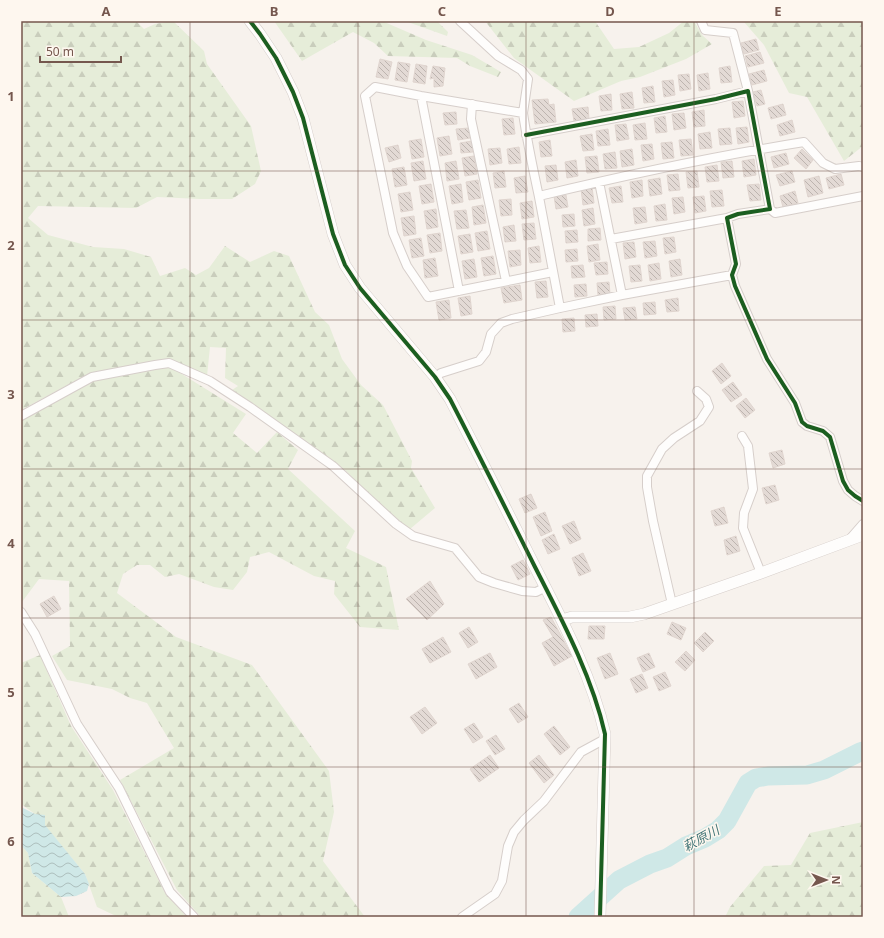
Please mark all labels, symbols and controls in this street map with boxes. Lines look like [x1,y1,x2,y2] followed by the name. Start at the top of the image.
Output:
[102,2,111,20] text: A
[270,2,278,20] text: B
[438,2,446,20] text: C
[605,2,615,20] text: D
[774,2,782,20] text: E
[40,38,121,64] scale bar
[46,43,74,60] text: 50 m
[7,87,15,105] text: 1
[7,236,15,254] text: 2
[7,385,15,403] text: 3
[7,534,15,552] text: 4
[7,683,15,701] text: 5
[680,820,724,855] water label: 萩原川
[7,832,15,850] text: 6
[806,860,846,900] north arrow
[829,876,844,884] text: N

